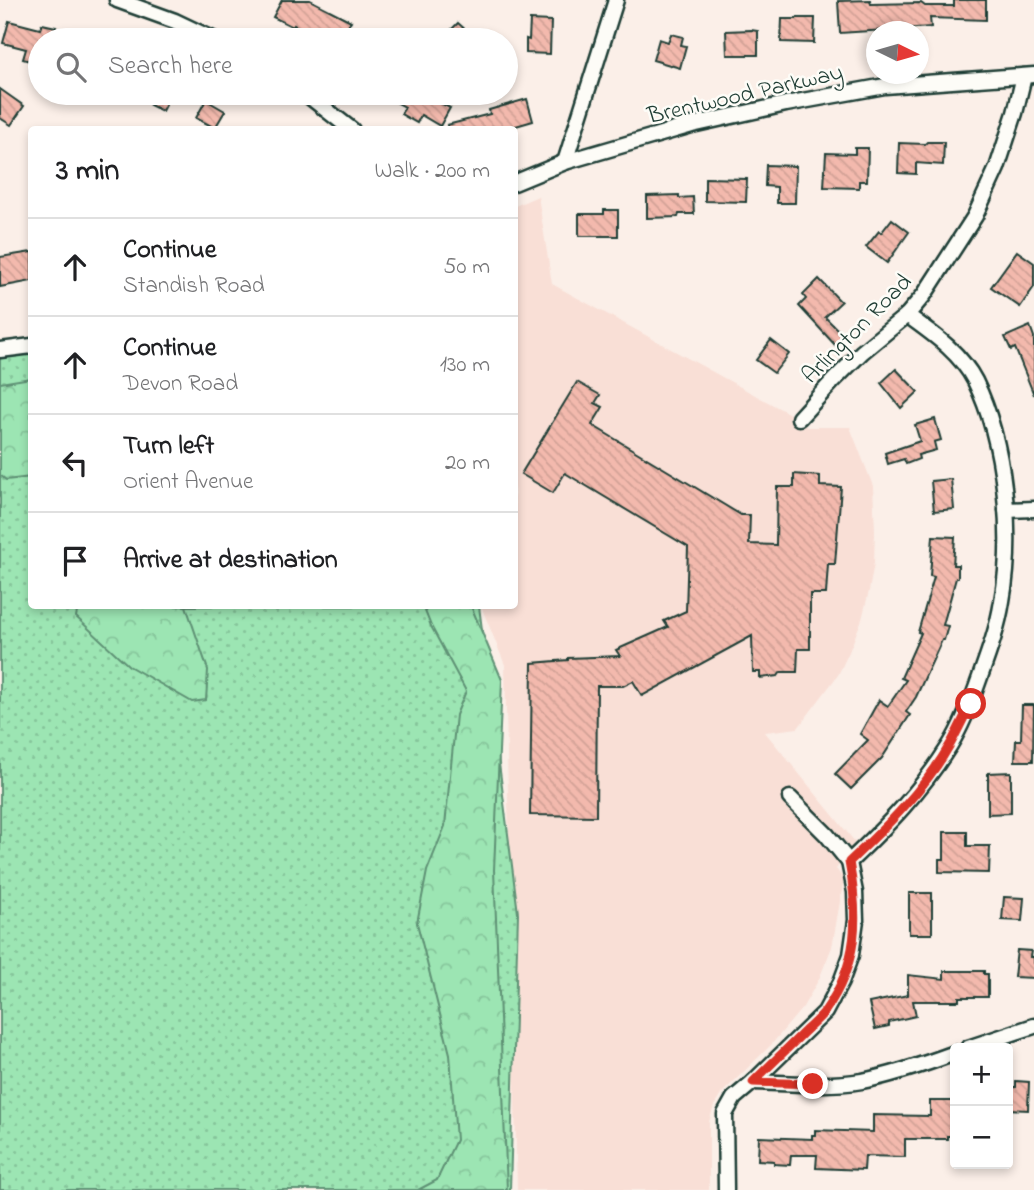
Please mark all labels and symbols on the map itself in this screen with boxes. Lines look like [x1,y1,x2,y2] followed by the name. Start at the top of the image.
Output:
[866,21,929,84] north arrow
[643,56,847,136] street label: Brentwood Parkway
[795,266,921,393] street label: Arlington Road
[955,688,986,719] route start
[797,1068,828,1099] route end

